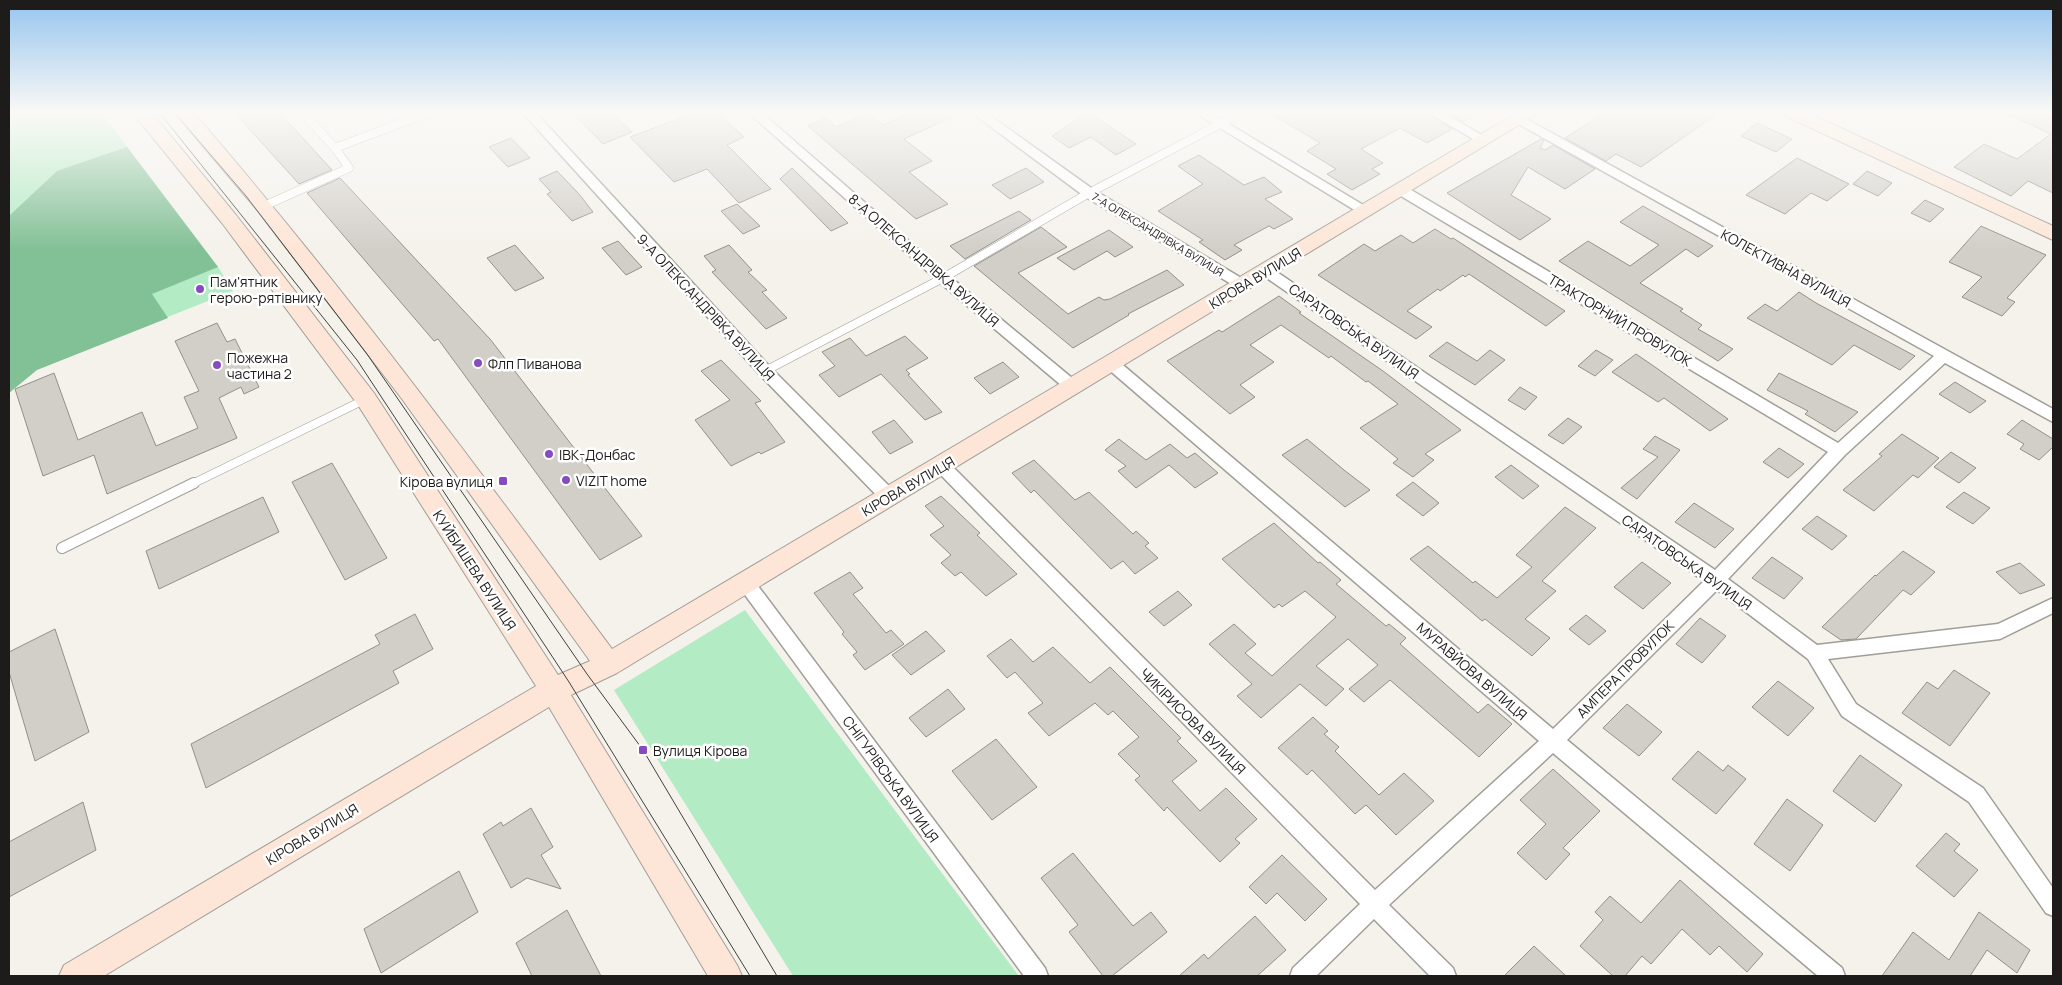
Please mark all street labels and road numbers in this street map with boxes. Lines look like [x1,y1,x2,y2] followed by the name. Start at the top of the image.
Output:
[845,189,1003,331] street label: 8-А ОЛЕКСАНДРІВКА ВУЛИЦЯ
[1089,189,1227,279] street label: 7-А ОЛЕКСАНДРІВКА ВУЛИЦЯ
[1718,224,1854,312] street label: КОЛЕКТИВНА ВУЛИЦЯ
[633,229,779,385] street label: 9-А ОЛЕКСАНДРІВКА ВУЛИЦЯ
[1205,243,1305,313] street label: КІРОВА ВУЛИЦЯ
[1545,269,1696,371] street label: ТРАКТОРНИЙ ПРОВУЛОК
[1285,279,1423,383] street label: САРАТОВСЬКА ВУЛИЦЯ
[858,452,958,520] street label: КІРОВА ВУЛИЦЯ
[429,506,521,634] street label: КУЙБИШЕВА ВУЛИЦЯ
[1618,510,1756,614] street label: САРАТОВСЬКА ВУЛИЦЯ
[1572,616,1678,722] street label: АМПЕРА ПРОВУЛОК
[1413,618,1531,724] street label: МУРАВЙОВА ВУЛИЦЯ
[1136,664,1250,778] street label: ЧИКІРИСОВА ВУЛИЦЯ
[839,712,943,846] street label: СНІГУРІВСЬКА ВУЛИЦЯ
[262,799,362,869] street label: КІРОВА ВУЛИЦЯ

